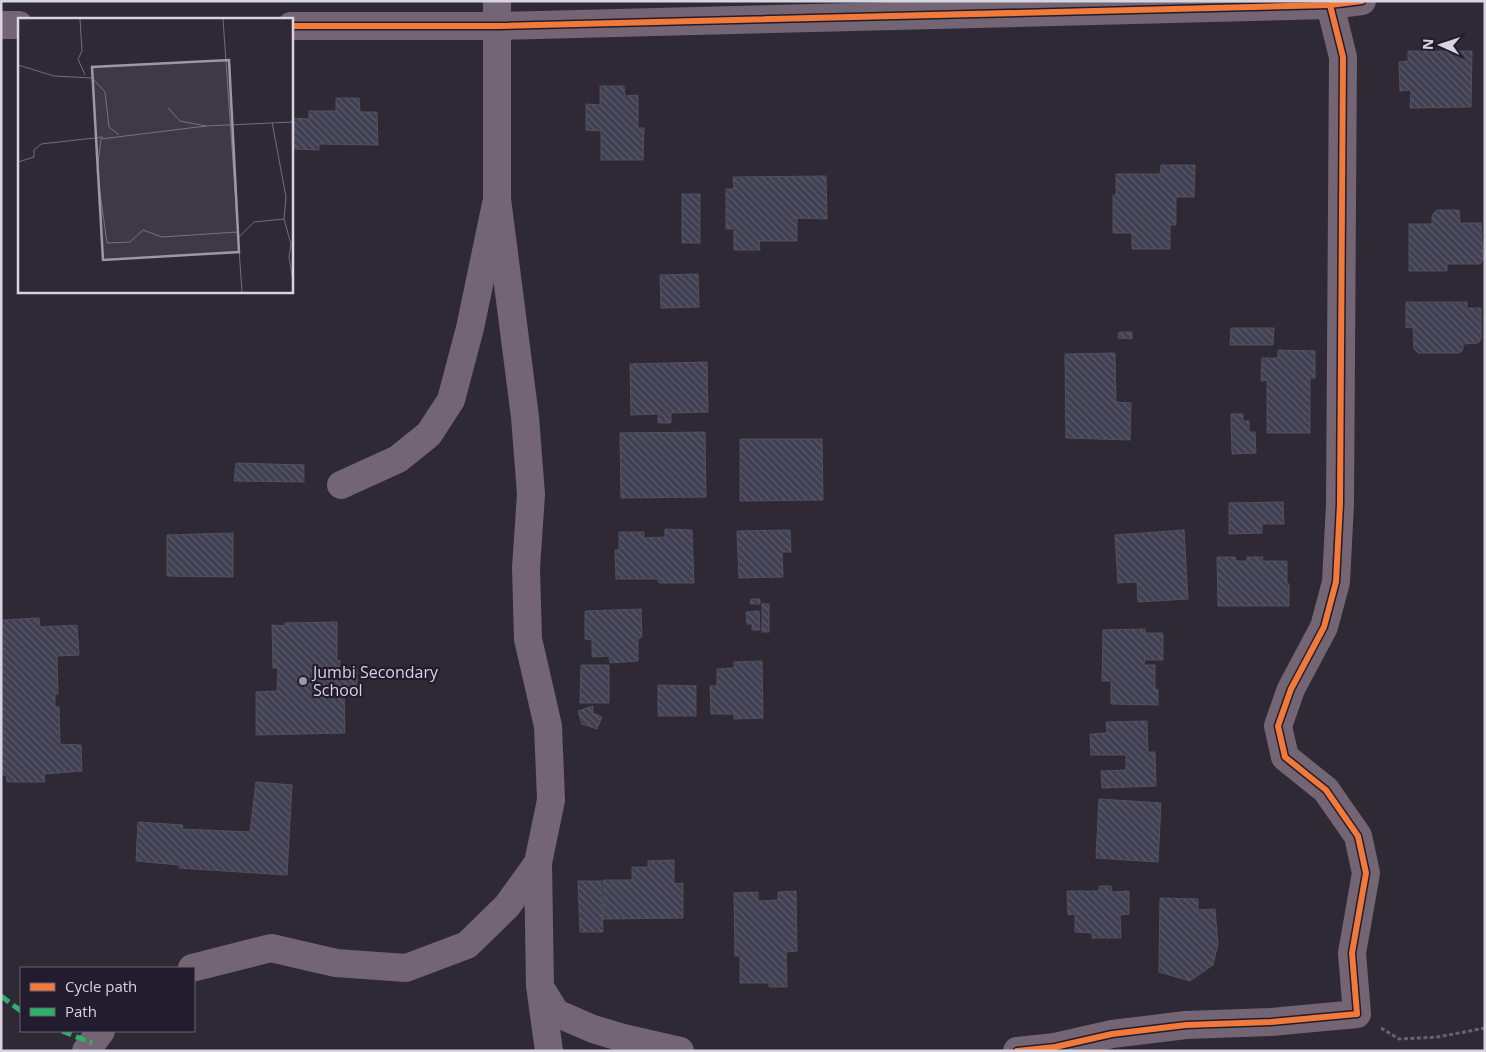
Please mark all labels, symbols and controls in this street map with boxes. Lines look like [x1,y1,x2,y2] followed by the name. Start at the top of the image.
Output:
[18,18,292,292] inset map
[1416,20,1466,70] north arrow
[1418,38,1437,50] text: N
[311,661,439,701] place label: Jumbi Secondary School
[297,675,309,687] marker: Jumbi Secondary School
[20,967,195,1032] legend
[65,976,137,996] text: Cycle path
[65,1001,97,1021] text: Path

